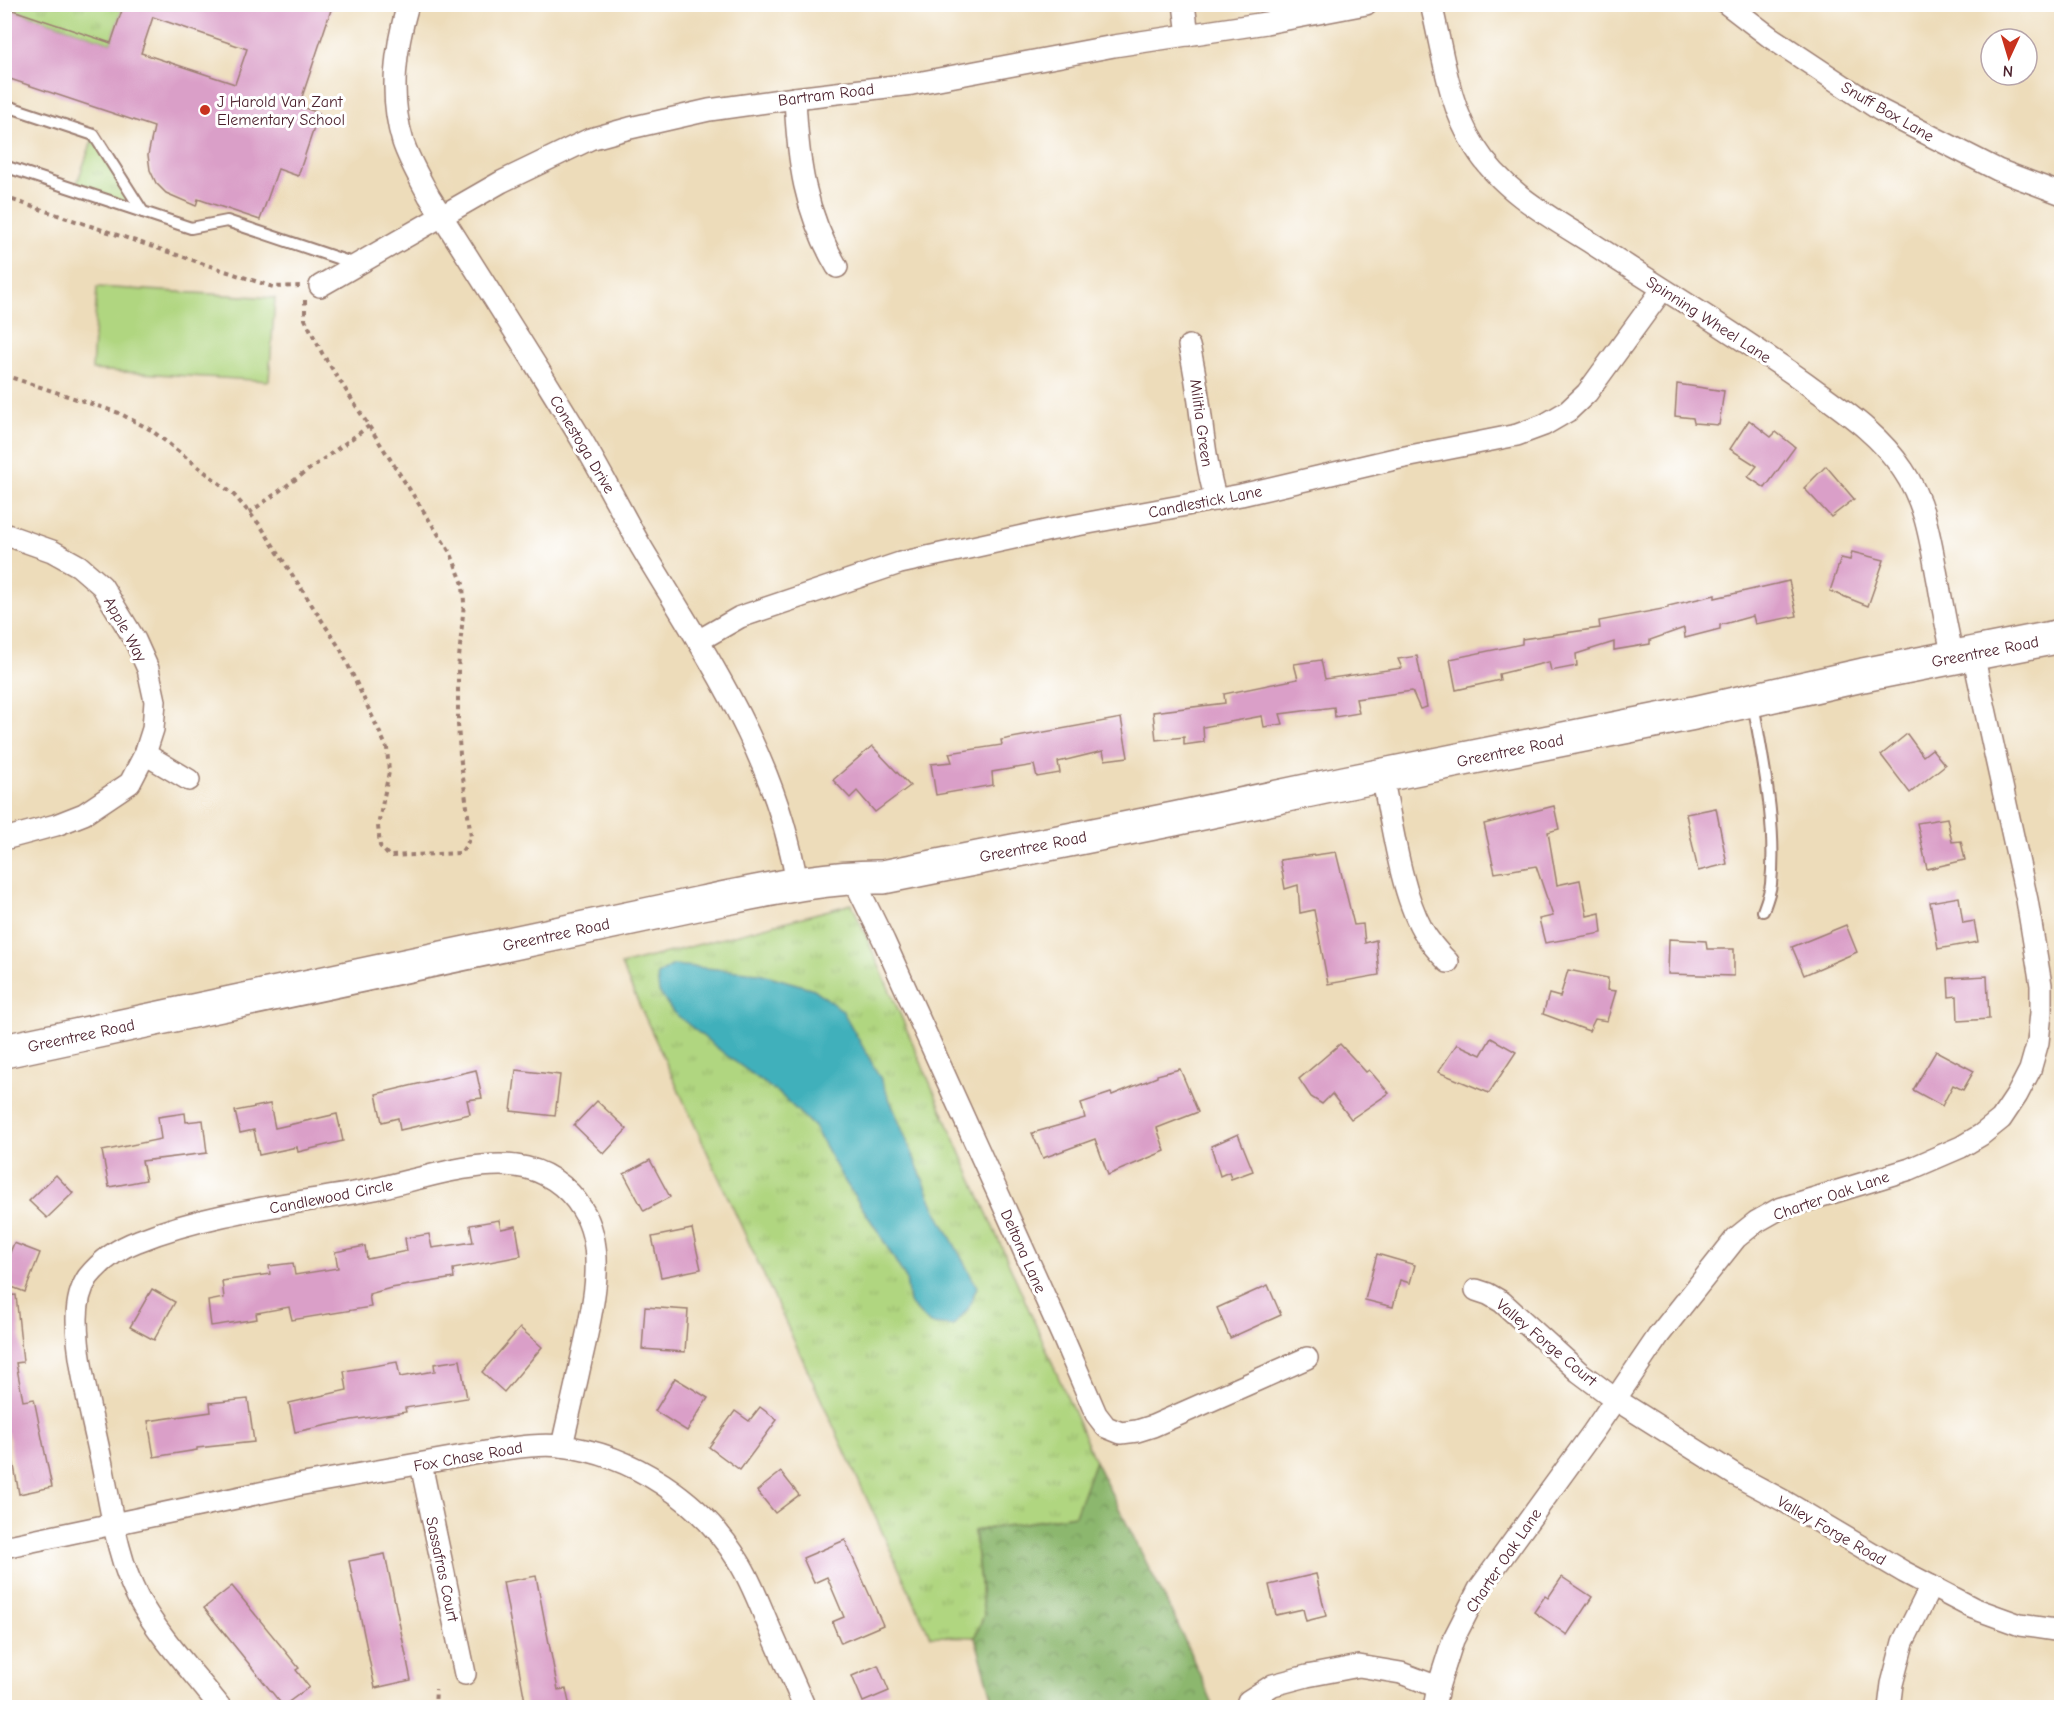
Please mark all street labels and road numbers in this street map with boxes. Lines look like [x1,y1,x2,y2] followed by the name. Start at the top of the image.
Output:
[1838,78,1937,146] street label: Snuff Box Lane
[777,80,875,110] street label: Bartram Road
[1643,273,1774,367] street label: Spinning Wheel Lane
[1186,378,1216,468] street label: Militia Green
[546,392,618,497] street label: Conestoga Drive
[1147,482,1264,522] street label: Candlestick Lane
[100,594,151,666] street label: Apple Way
[1930,633,2040,671] street label: Greentree Road
[1455,731,1565,771] street label: Greentree Road
[978,828,1088,866] street label: Greentree Road
[501,915,611,955] street label: Greentree Road
[26,1016,136,1056] street label: Greentree Road
[1771,1168,1892,1224] street label: Charter Oak Lane
[268,1176,395,1218] street label: Candlewood Circle
[997,1207,1050,1296] street label: Deltona Lane
[1493,1296,1600,1390] street label: Valley Forge Court
[412,1439,524,1475] street label: Fox Chase Road
[1774,1492,1889,1569] street label: Valley Forge Road
[1462,1505,1545,1616] street label: Charter Oak Lane
[422,1515,462,1624] street label: Sassafras Court

